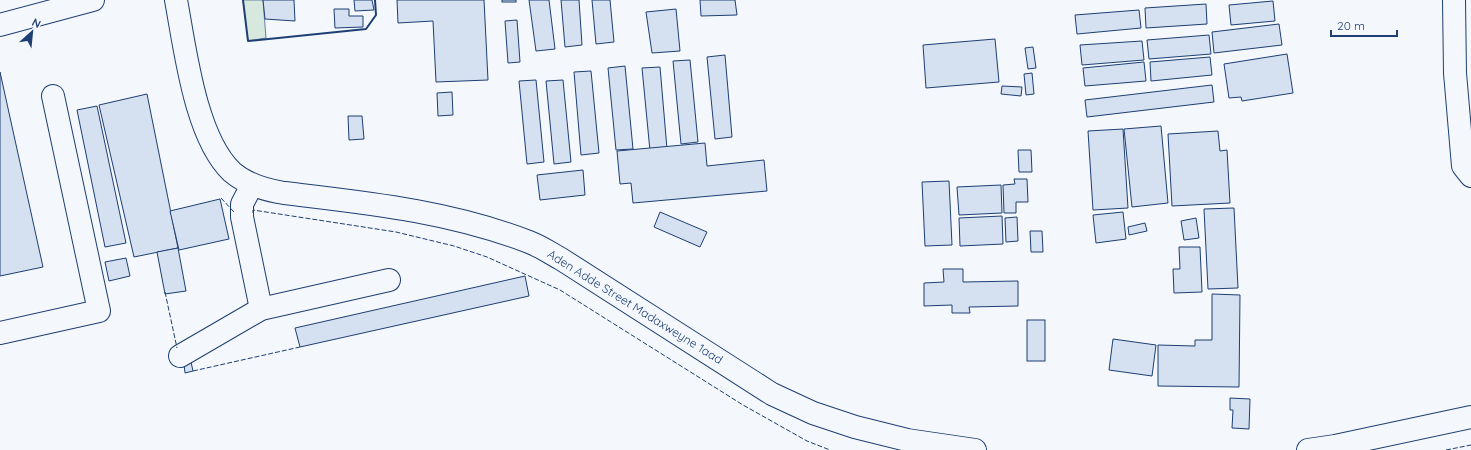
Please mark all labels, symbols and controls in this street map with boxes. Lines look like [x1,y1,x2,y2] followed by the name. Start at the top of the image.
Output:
[12,12,52,52] north arrow
[1331,12,1397,38] scale bar
[30,15,43,31] text: N
[1337,18,1365,33] text: 20 m
[545,246,726,367] street label: Aden Adde Street Madaxweyne 1aad

